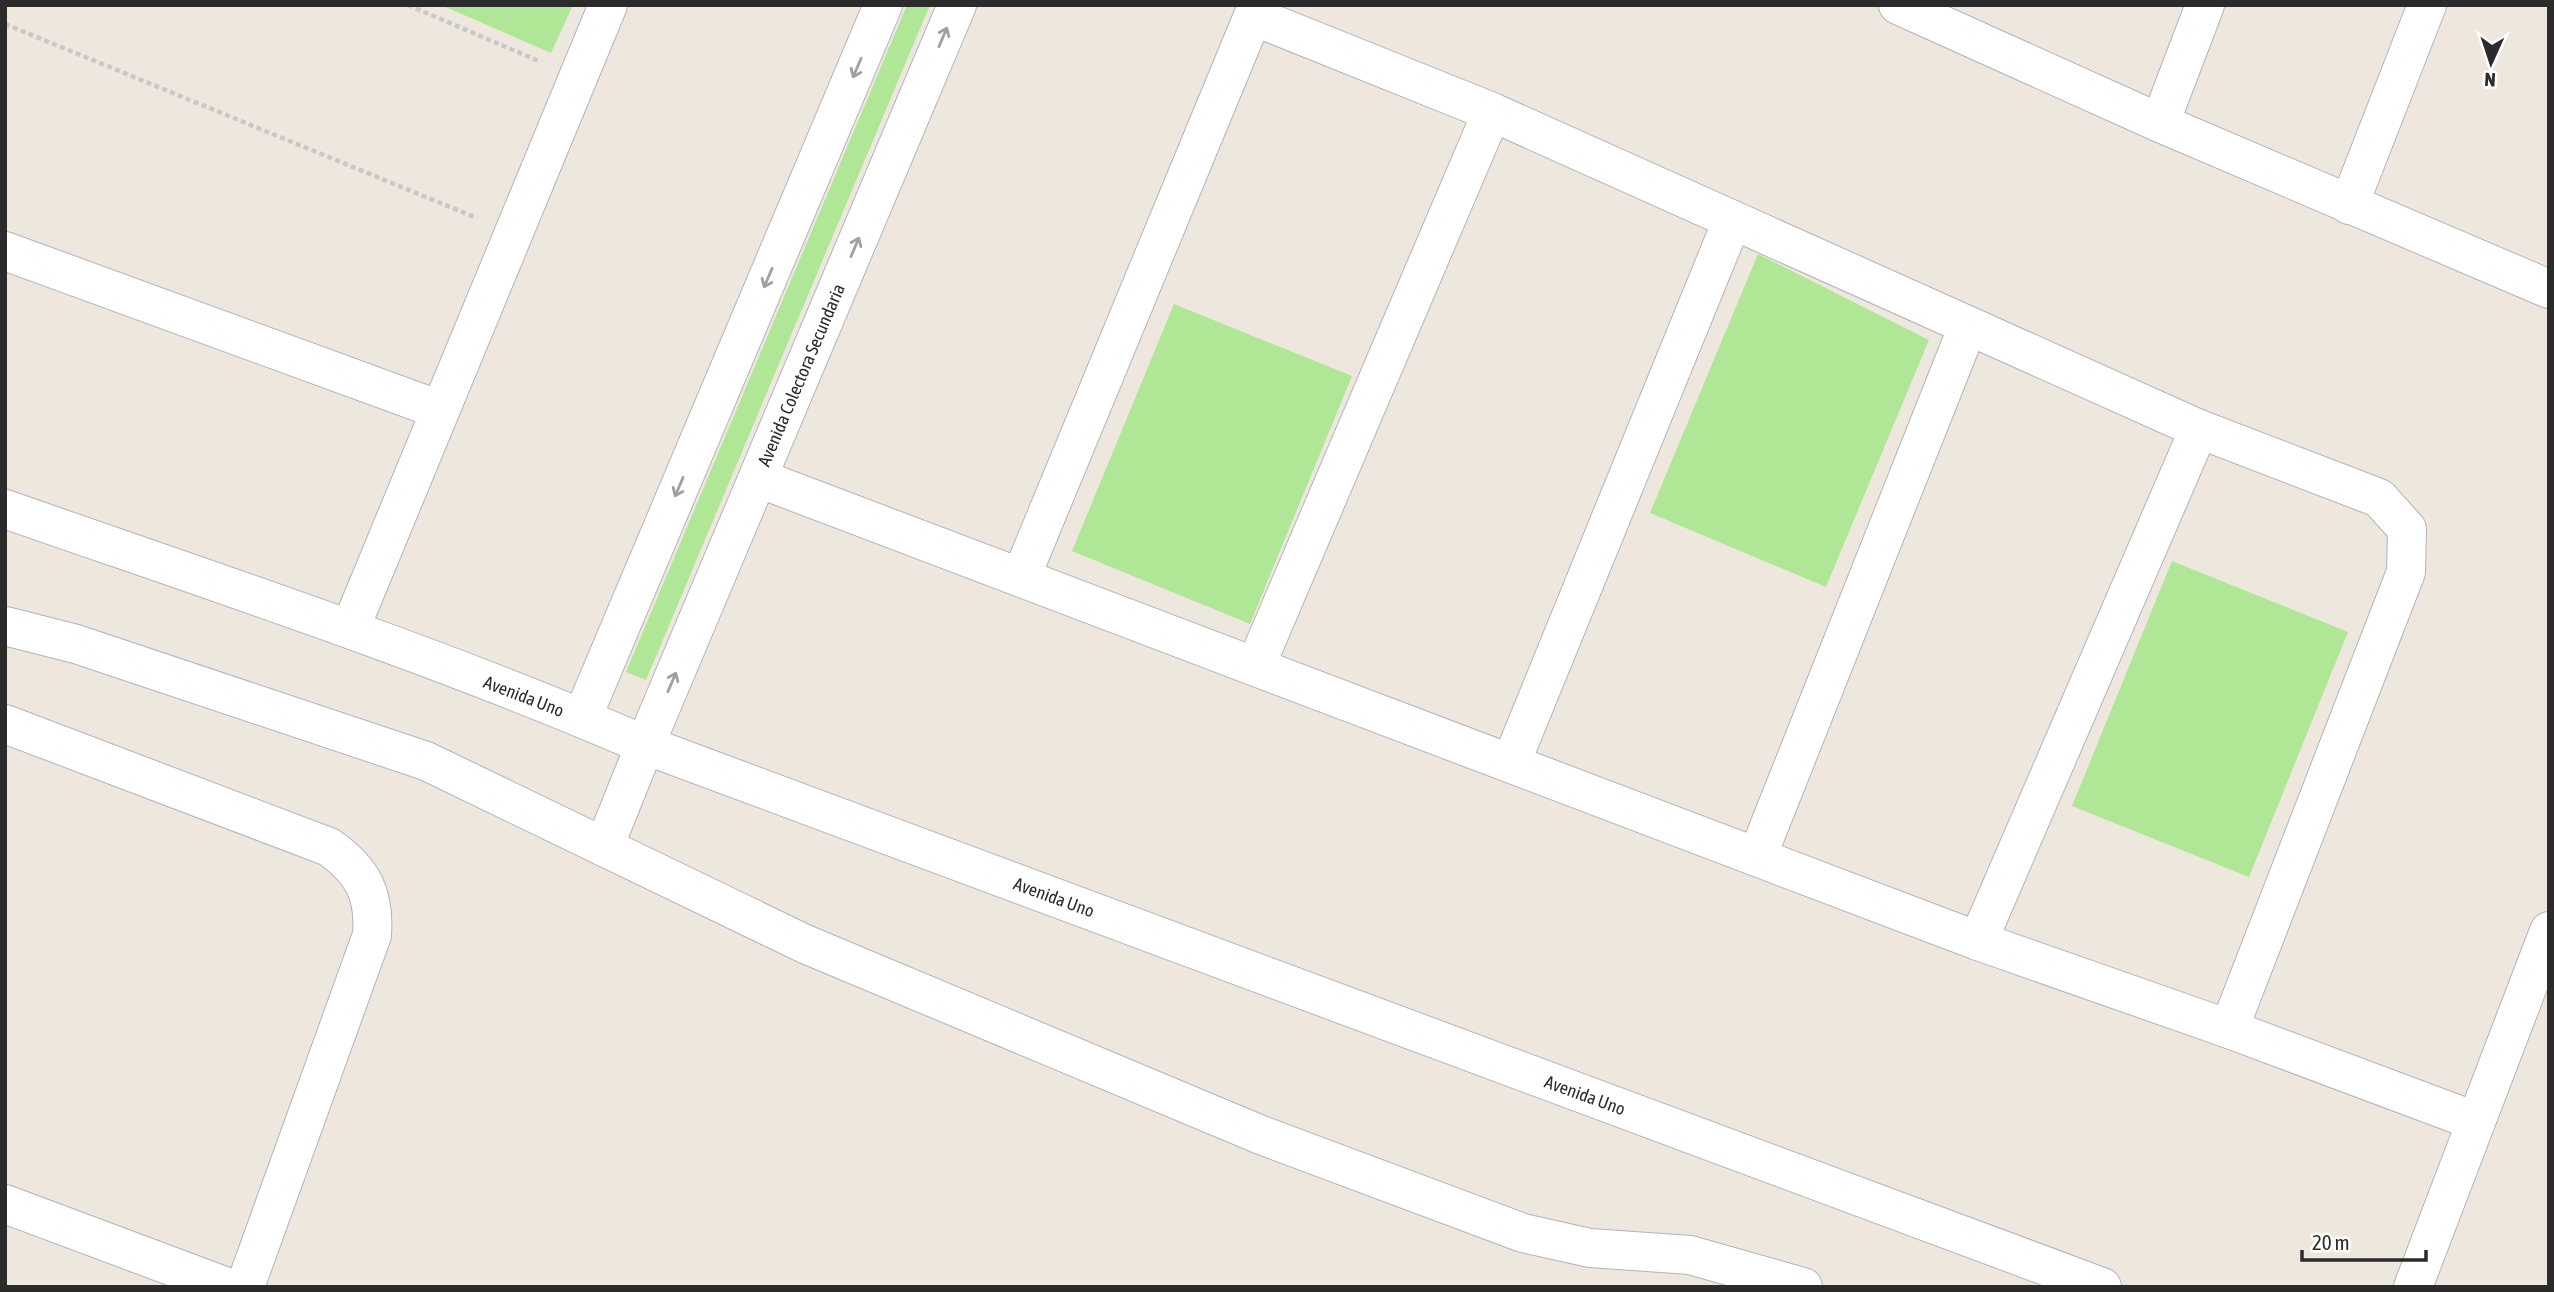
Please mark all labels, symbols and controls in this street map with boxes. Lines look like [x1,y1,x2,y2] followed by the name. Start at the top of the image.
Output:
[938,27,951,48] one-way arrow
[2456,28,2526,98] north arrow
[849,57,862,78] one-way arrow
[2484,69,2496,91] text: N
[850,236,863,258] one-way arrow
[761,266,774,288] one-way arrow
[753,281,849,469] street label: Avenida Colectora Secundaria
[672,476,685,497] one-way arrow
[481,671,567,721] street label: Avenida Uno
[666,672,679,693] one-way arrow
[1011,873,1097,921] street label: Avenida Uno
[1542,1071,1628,1119] street label: Avenida Uno
[2302,1218,2426,1262] scale bar
[2312,1230,2350,1254] text: 20 m

